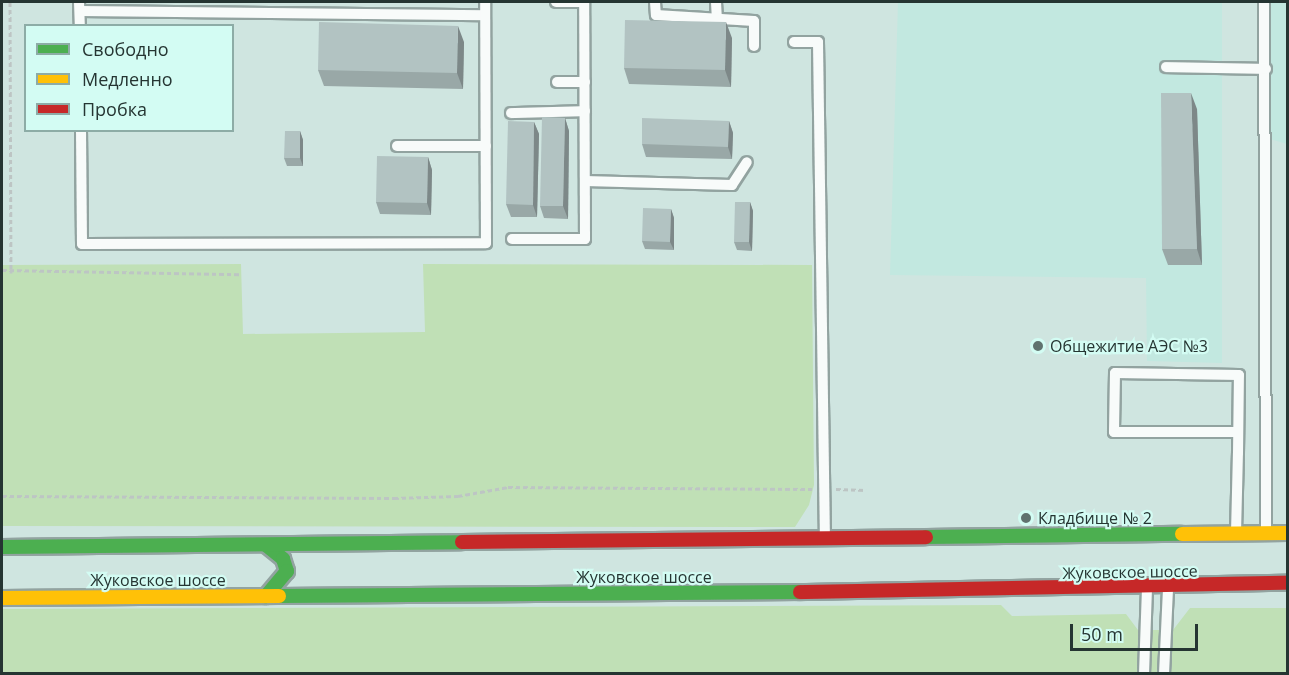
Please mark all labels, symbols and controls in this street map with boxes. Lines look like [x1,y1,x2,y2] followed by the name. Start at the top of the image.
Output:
[24,24,234,132] legend
[82,37,169,61] text: Свободно
[82,67,173,91] text: Медленно
[82,97,147,121] text: Пробка
[1050,336,1208,356] place label: Общежитие АЭС №3
[1031,339,1045,353] marker: Общежитие АЭС №3
[1038,508,1152,528] place label: Кладбище № 2
[1019,511,1033,525] marker: Кладбище № 2
[1062,561,1198,583] street label: Жуковское шоссе
[576,567,712,587] street label: Жуковское шоссе
[90,570,226,590] street label: Жуковское шоссе
[1073,612,1200,650] scale bar
[1081,622,1123,646] text: 50 m

